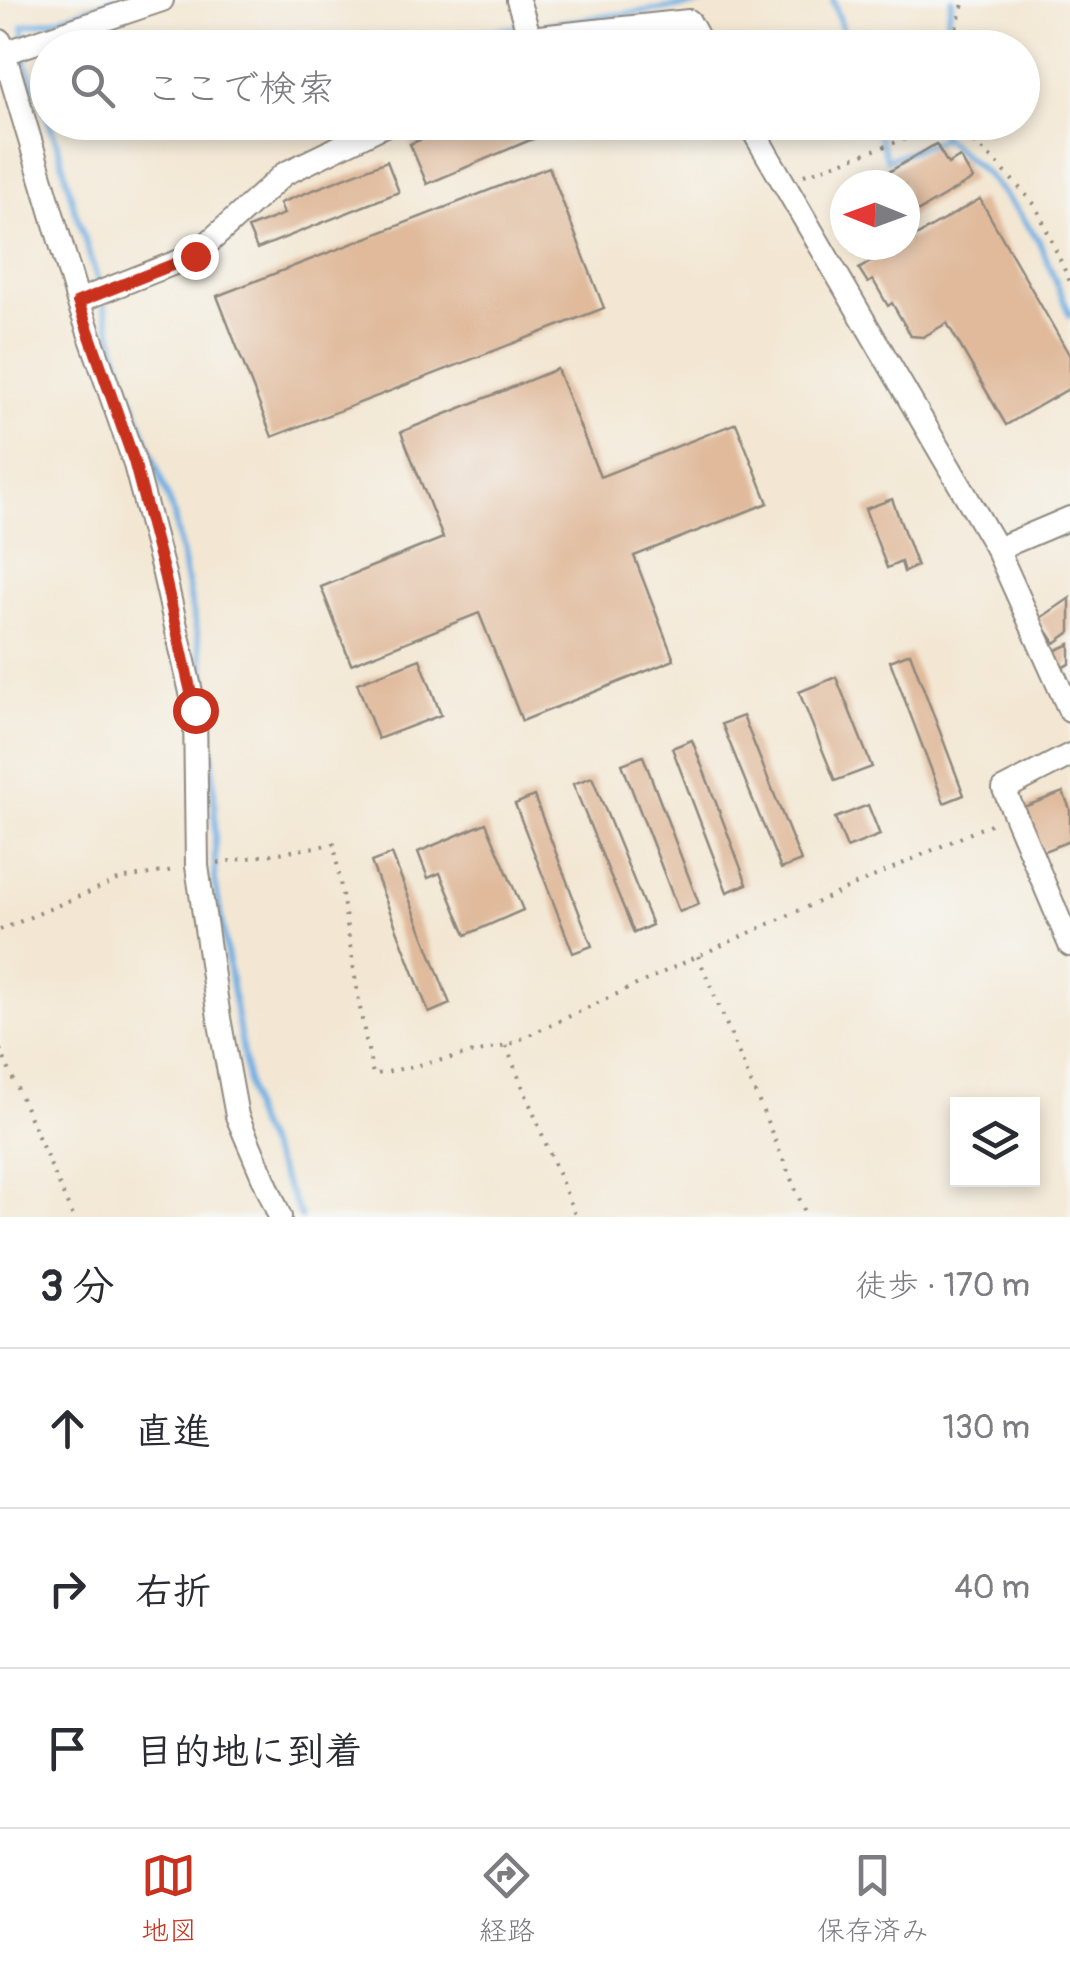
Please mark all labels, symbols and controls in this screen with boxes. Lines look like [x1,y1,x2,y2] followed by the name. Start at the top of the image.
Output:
[30,30,1040,140] search box
[65,58,120,113] icon: search
[145,65,335,113] text: ここで検索
[830,170,920,260] north arrow
[173,234,219,280] route end
[173,688,219,734] route start
[950,1097,1040,1187] map controls
[950,1097,1040,1187] button: layers
[40,1261,115,1313] text: 3 分
[855,1266,1030,1306] text: 徒歩 · 170 m
[40,1401,95,1456] icon: ahead
[135,1408,211,1456] text: 直進
[942,1408,1030,1448] text: 130 m
[40,1561,95,1616] icon: right
[135,1568,211,1616] text: 右折
[954,1568,1030,1608] text: 40 m
[40,1721,95,1776] icon: arrive
[135,1728,363,1776] text: 目的地に到着
[141,1848,197,1949] tab: 地図
[479,1848,535,1949] tab: 経路
[817,1848,929,1949] tab: 保存済み

